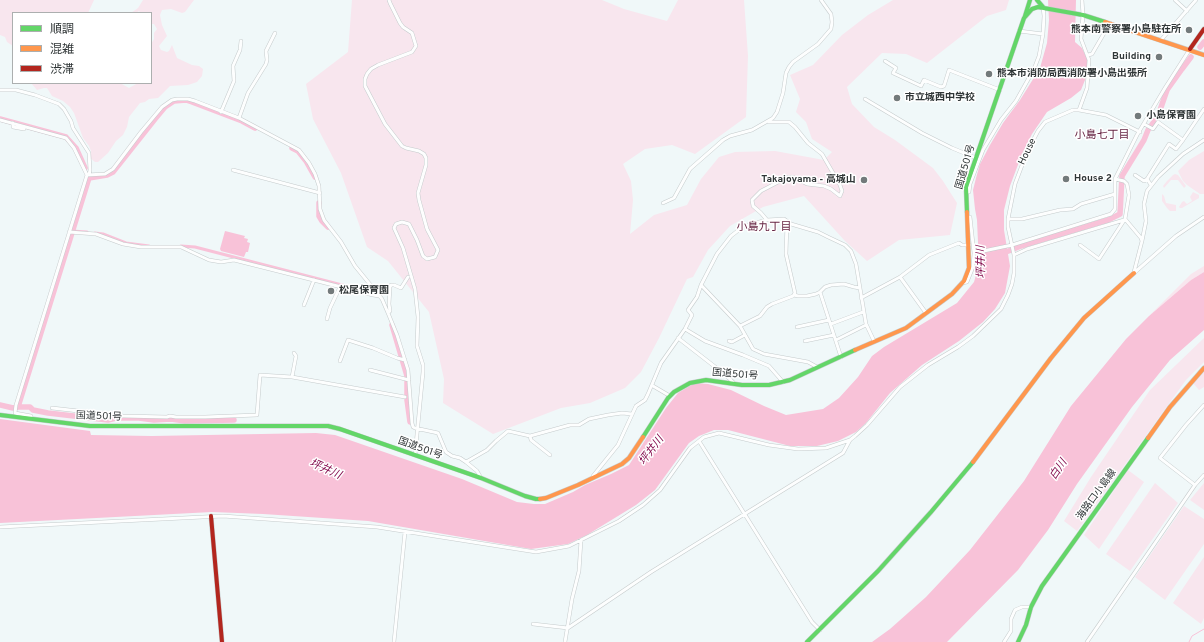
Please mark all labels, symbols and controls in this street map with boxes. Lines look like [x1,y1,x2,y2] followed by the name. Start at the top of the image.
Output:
[12,12,152,84] legend
[50,22,74,38] text: 順調
[1071,24,1181,36] place label: 熊本南警察署小島駐在所
[1184,25,1194,35] marker: 熊本南警察署小島駐在所
[50,42,74,58] text: 混雑
[1112,51,1151,63] place label: Building
[1154,52,1164,62] marker: Building
[50,62,74,78] text: 渋滞
[997,68,1147,80] place label: 熊本市消防局西消防署小島出張所
[984,69,994,79] marker: 熊本市消防局西消防署小島出張所
[905,92,975,104] place label: 市立城西中学校
[892,93,902,103] marker: 市立城西中学校
[1146,110,1196,122] place label: 小島保育園
[1133,111,1143,121] marker: 小島保育園
[1075,129,1129,143] district label: 小島七丁目
[1017,137,1039,167] street label: House
[954,143,978,191] street label: 国道501号
[1074,173,1112,185] place label: House 2
[761,174,856,186] place label: Takajoyama - 高城山
[1061,174,1071,184] marker: House 2
[859,175,869,185] marker: Takajoyama - 高城山
[737,221,791,235] district label: 小島九丁目
[975,245,989,279] water label: 坪井川
[339,285,389,297] place label: 松尾保育園
[326,286,336,296] marker: 松尾保育園
[711,367,759,383] street label: 国道501号
[76,410,122,424] street label: 国道501号
[637,434,667,468] water label: 坪井川
[396,435,444,463] street label: 国道501号
[307,457,343,483] water label: 坪井川
[1047,457,1071,483] water label: 白川
[1075,467,1119,523] street label: 海路口小島線

